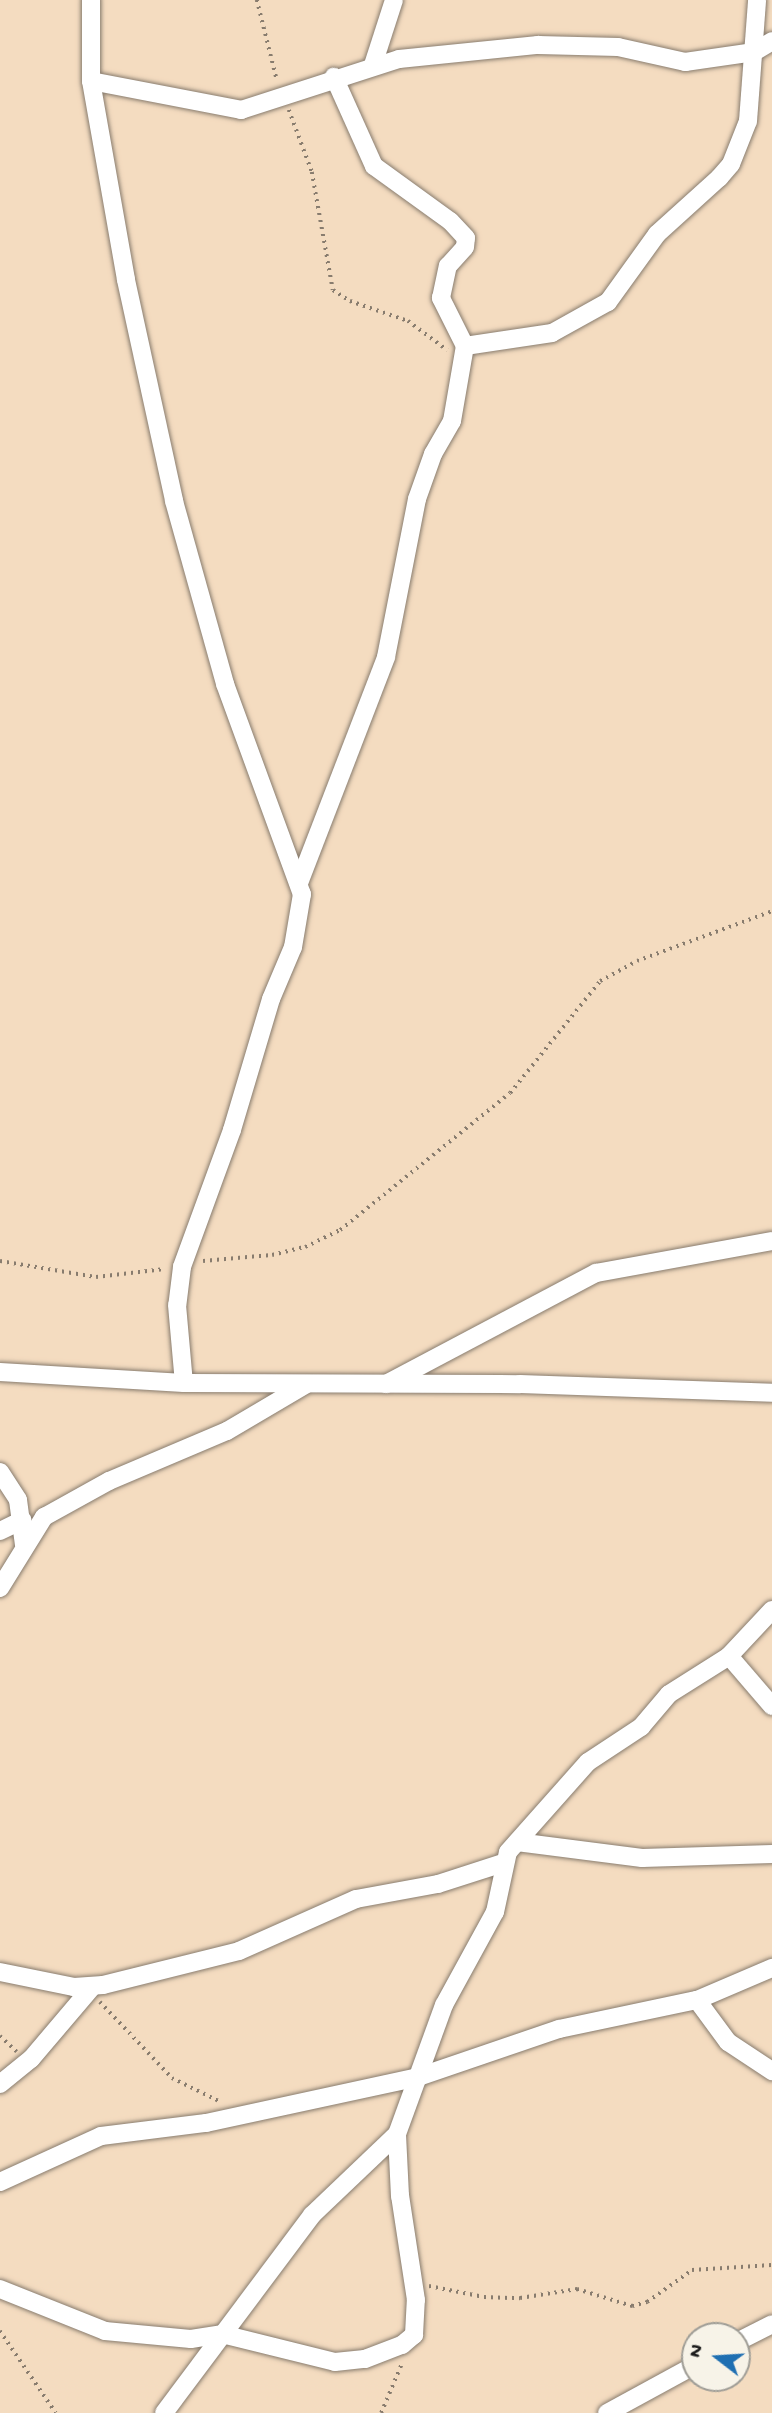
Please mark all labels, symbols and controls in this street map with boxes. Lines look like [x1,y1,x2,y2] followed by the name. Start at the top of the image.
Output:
[681,2322,751,2392] north arrow
[685,2342,710,2361] text: N

